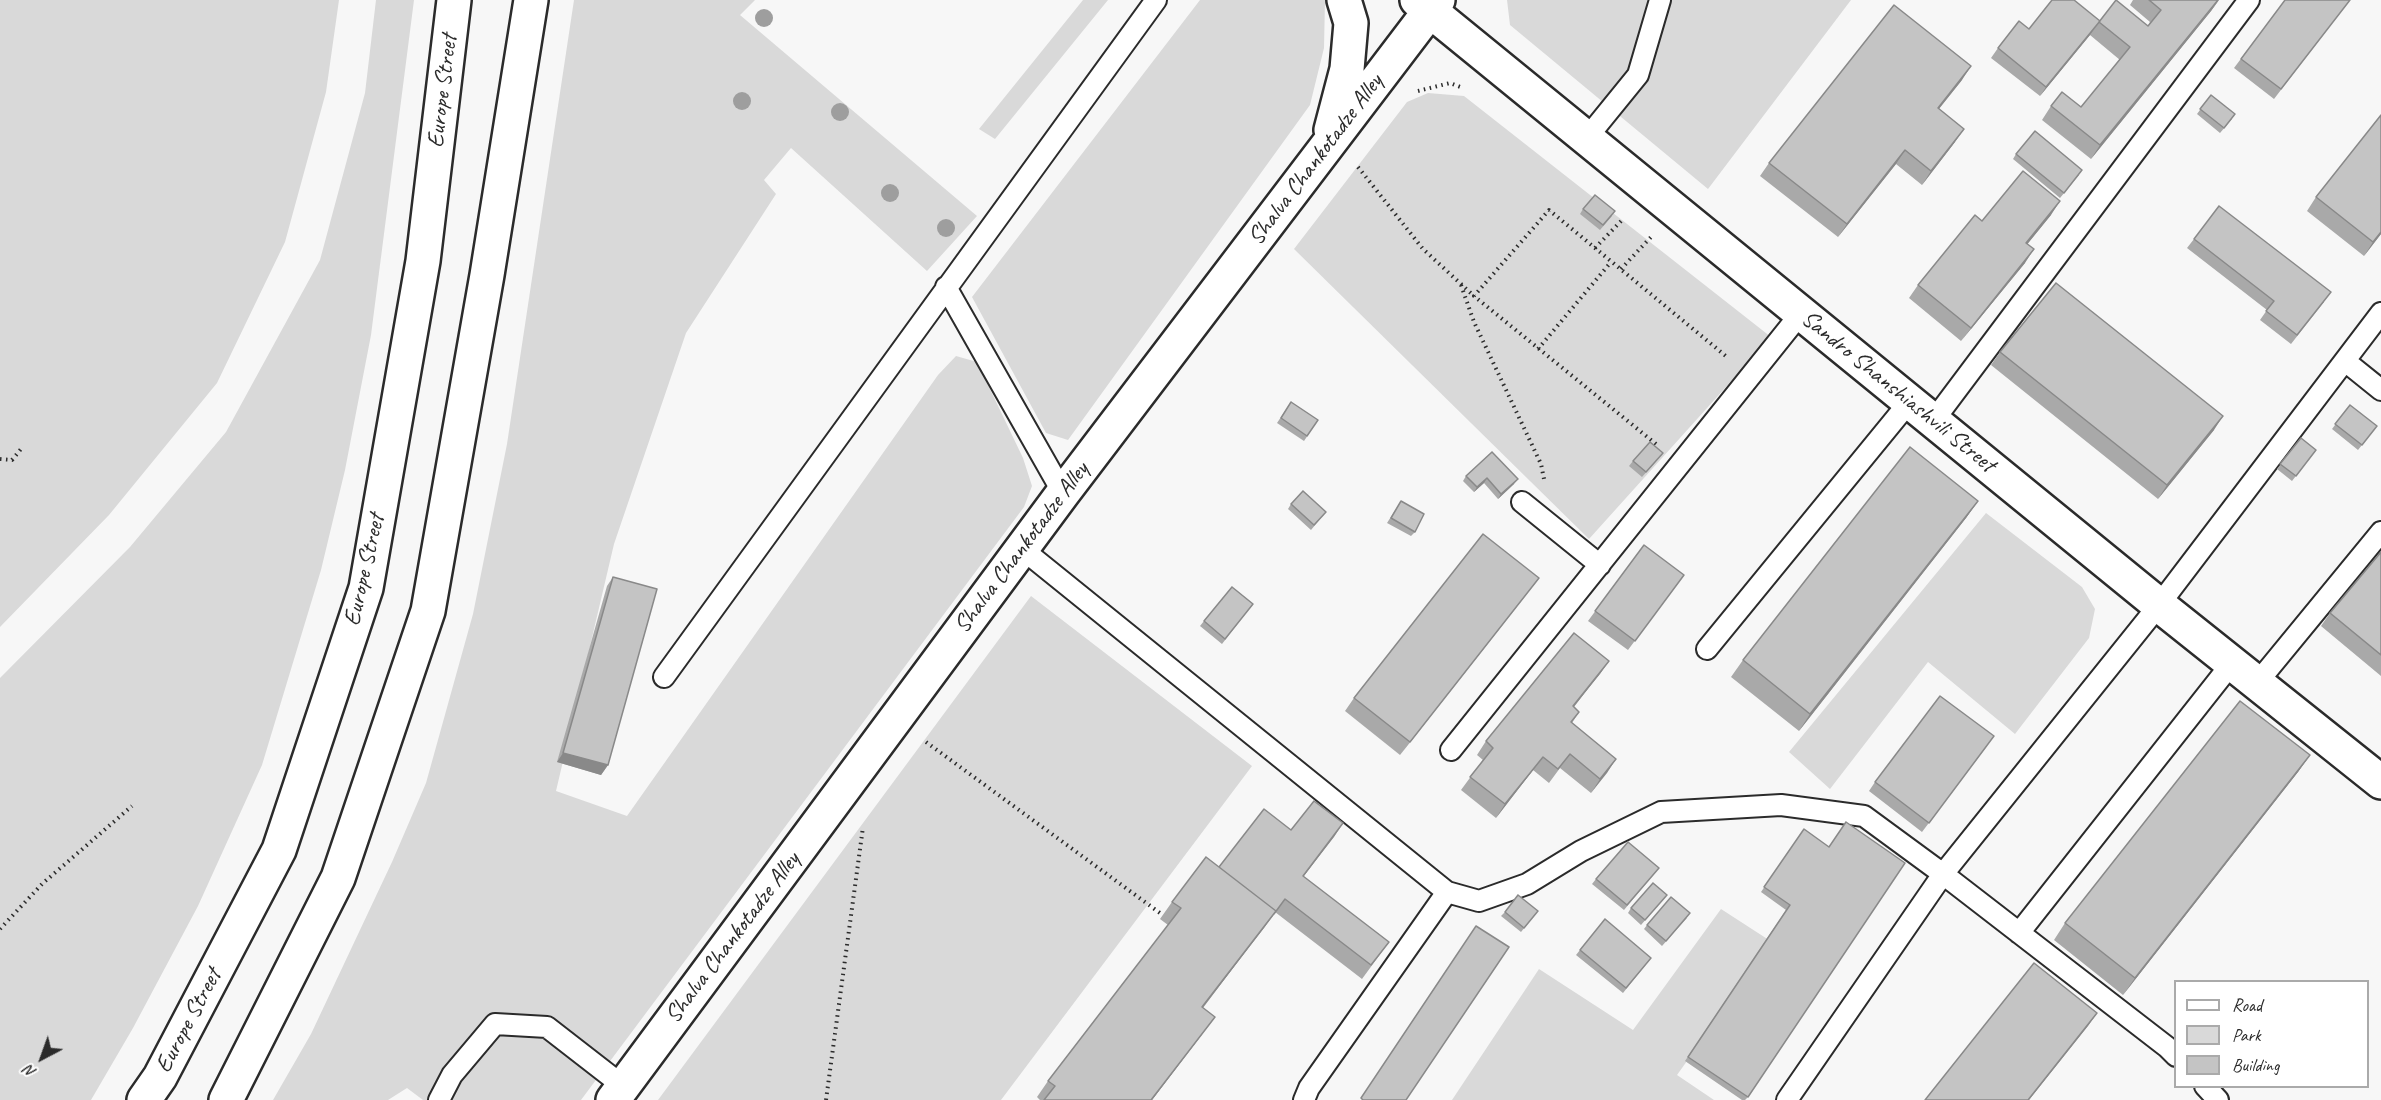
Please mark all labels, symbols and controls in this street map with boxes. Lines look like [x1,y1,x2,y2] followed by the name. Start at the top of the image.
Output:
[422,33,464,149] street label: Europe Street
[1242,69,1390,251] street label: Shalva Chankotadze Alley
[1795,305,2001,479] street label: Sandro Shanshiashvili Street
[948,457,1096,639] street label: Shalva Chankotadze Alley
[338,511,392,629] street label: Europe Street
[659,847,807,1029] street label: Shalva Chankotadze Alley
[150,964,228,1078] street label: Europe Street
[2174,980,2369,1088] legend
[2232,994,2262,1016] text: Road
[2232,1024,2261,1046] text: Park
[12,1028,72,1088] north arrow
[2232,1054,2279,1076] text: Building
[20,1061,40,1082] text: N

